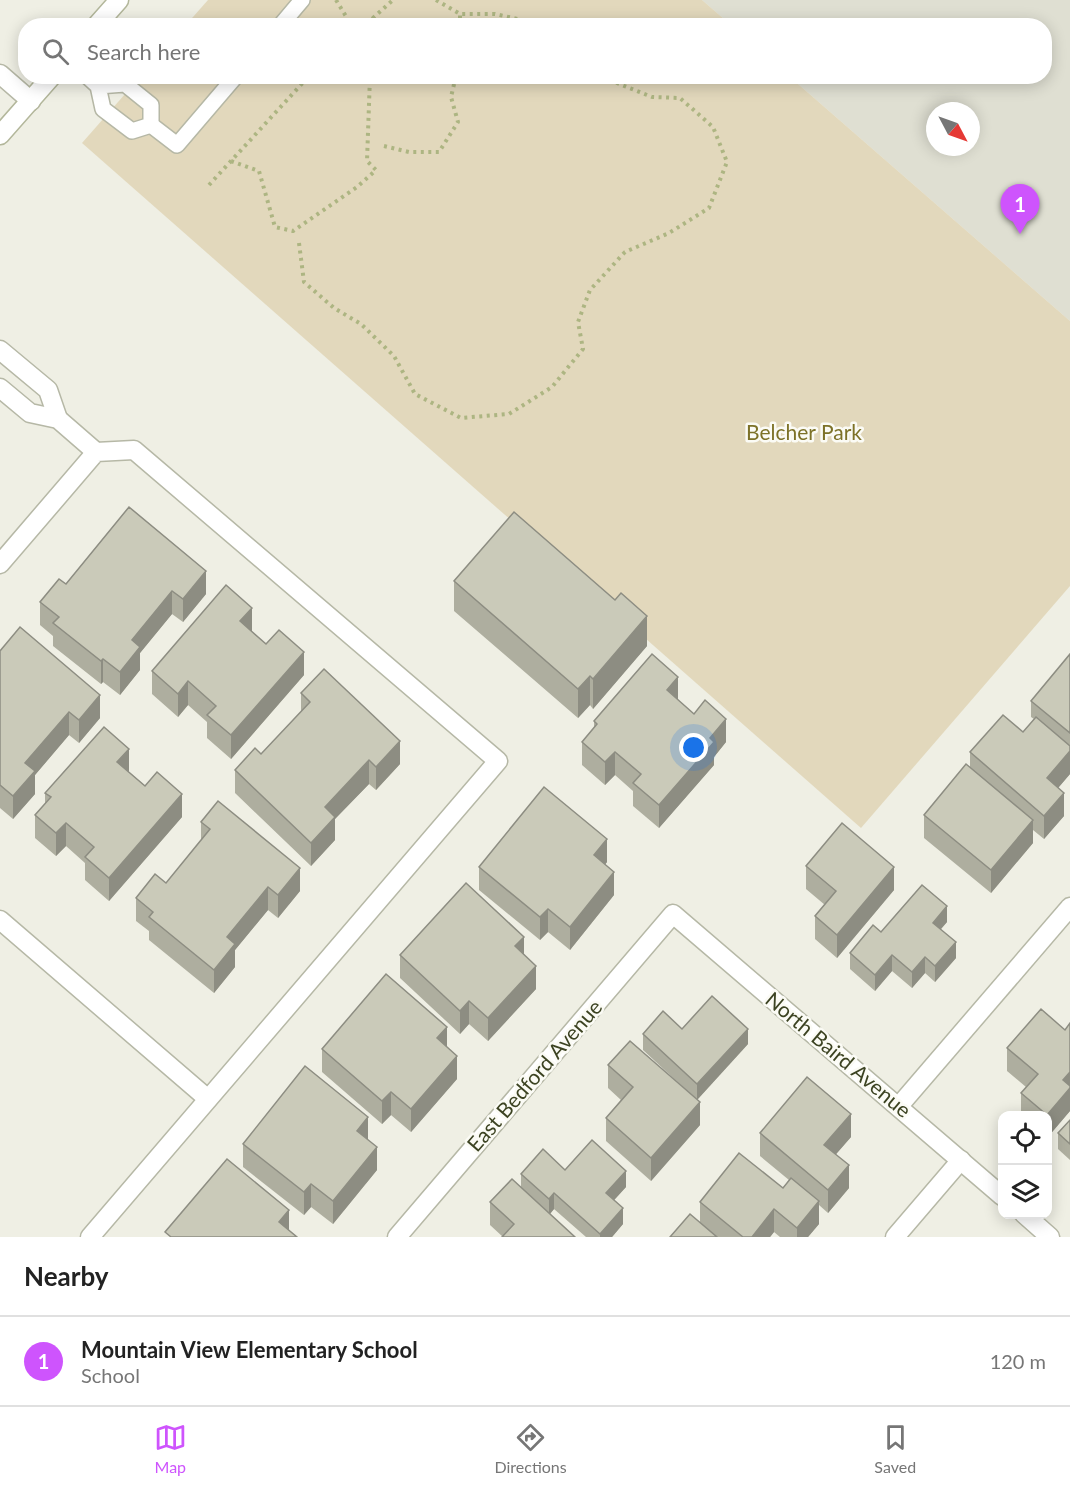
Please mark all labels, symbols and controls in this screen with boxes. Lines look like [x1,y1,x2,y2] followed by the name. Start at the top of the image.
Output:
[18,18,1052,84] search box
[39,35,72,68] icon: search
[87,38,200,65] text: Search here
[926,102,980,156] north arrow
[1000,184,1040,234] pin: 1
[746,419,862,444] park label: Belcher Park
[679,733,708,762] your location
[761,986,917,1122] street label: North Baird Avenue
[461,994,607,1156] street label: East Bedford Avenue
[998,1111,1052,1219] map controls
[998,1111,1052,1165] button: locate
[998,1165,1052,1219] button: layers
[24,1260,109,1292] text: Nearby
[81,1336,418,1363] text: Mountain View Elementary School
[38,1349,49,1373] text: 1
[990,1349,1046,1373] text: 120 m
[81,1363,140,1387] text: School
[154,1421,187,1476] tab: Map
[494,1421,567,1476] tab: Directions
[874,1421,916,1476] tab: Saved

